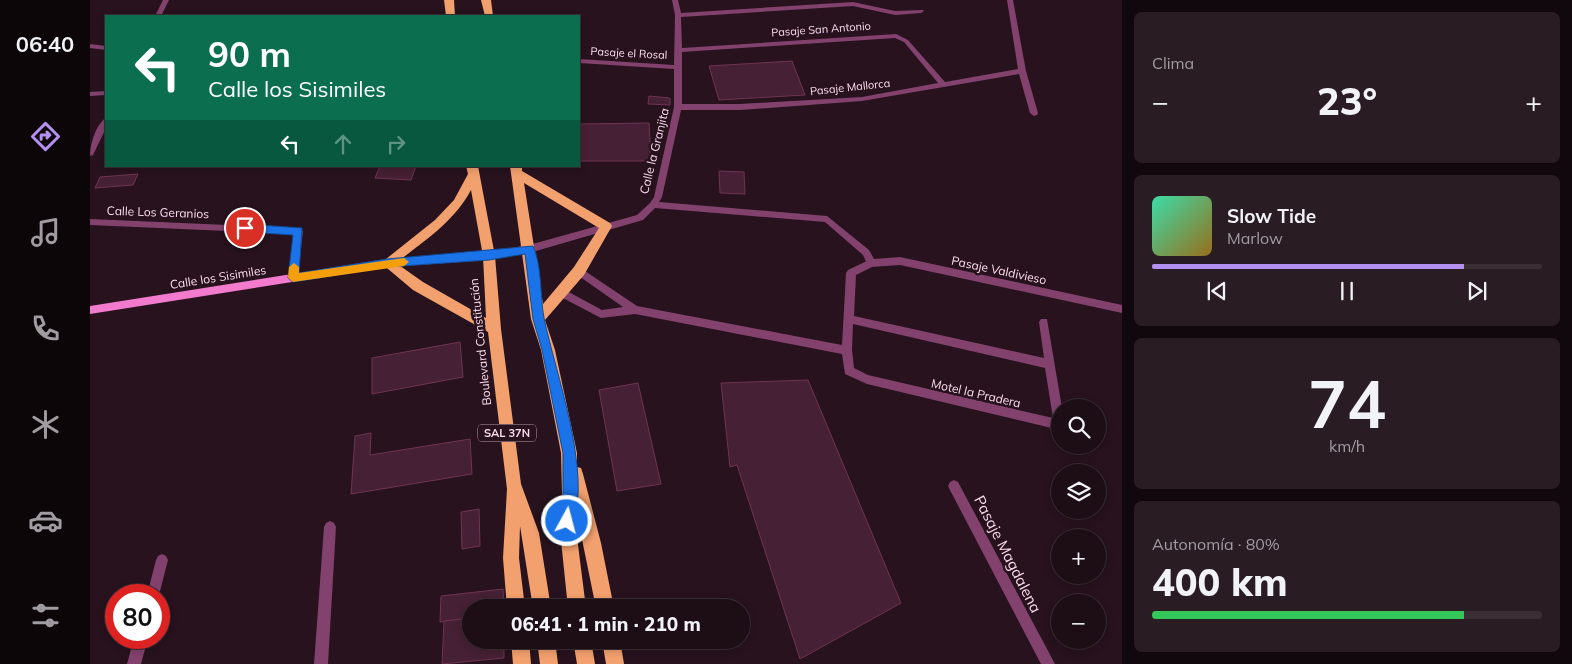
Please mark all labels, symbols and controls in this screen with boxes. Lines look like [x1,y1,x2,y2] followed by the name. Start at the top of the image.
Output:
[771,19,871,39] street label: Pasaje San Antonio
[16,30,74,58] text: 06:40
[208,32,291,76] text: 90 m
[125,35,190,100] icon: left
[590,44,668,62] street label: Pasaje el Rosal
[1152,53,1194,73] text: Clima
[208,75,386,103] text: Calle los Sisimiles
[809,76,891,98] street label: Pasaje Mallorca
[1317,77,1377,125] text: 23°
[1152,84,1169,119] text: −
[1525,84,1542,119] text: +
[636,106,672,196] street label: Calle la Granjita
[28,119,63,154] icon: directions
[276,130,304,158] icon: left
[329,130,357,158] icon: ahead
[382,130,410,158] icon: right
[107,203,210,221] street label: Calle Los Geranios
[1227,204,1316,228] text: Slow Tide
[224,207,266,249] pin
[231,214,259,242] icon: arrive
[28,215,63,250] icon: music
[1227,228,1283,248] text: Marlow
[950,253,1048,287] street label: Pasaje Valdivieso
[169,262,267,292] street label: Calle los Sisimiles
[1203,277,1231,305] icon: previous
[1333,277,1361,305] icon: pause
[1463,277,1491,305] icon: next
[466,278,494,406] street label: Boulevard Constitución
[28,311,63,346] icon: phone
[1308,363,1386,444] text: 74
[930,375,1022,411] street label: Motel la Pradera
[1051,399,1106,649] map controls
[1051,399,1106,454] button: search
[28,407,63,442] icon: climate
[478,424,536,442] road number: SAL 37N
[1329,436,1365,456] text: km/h
[1051,464,1106,519] button: layers
[970,492,1046,616] street label: Pasaje Magdalena
[540,494,592,546] position arrow
[28,503,63,538] icon: car
[1051,529,1106,584] button: +
[1152,534,1280,554] text: Autonomía · 80%
[1152,558,1288,606] text: 400 km
[105,584,170,649] speed limit sign: 80
[1051,594,1106,649] button: −
[28,598,63,633] icon: filters
[511,612,701,636] text: 06:41 · 1 min · 210 m

